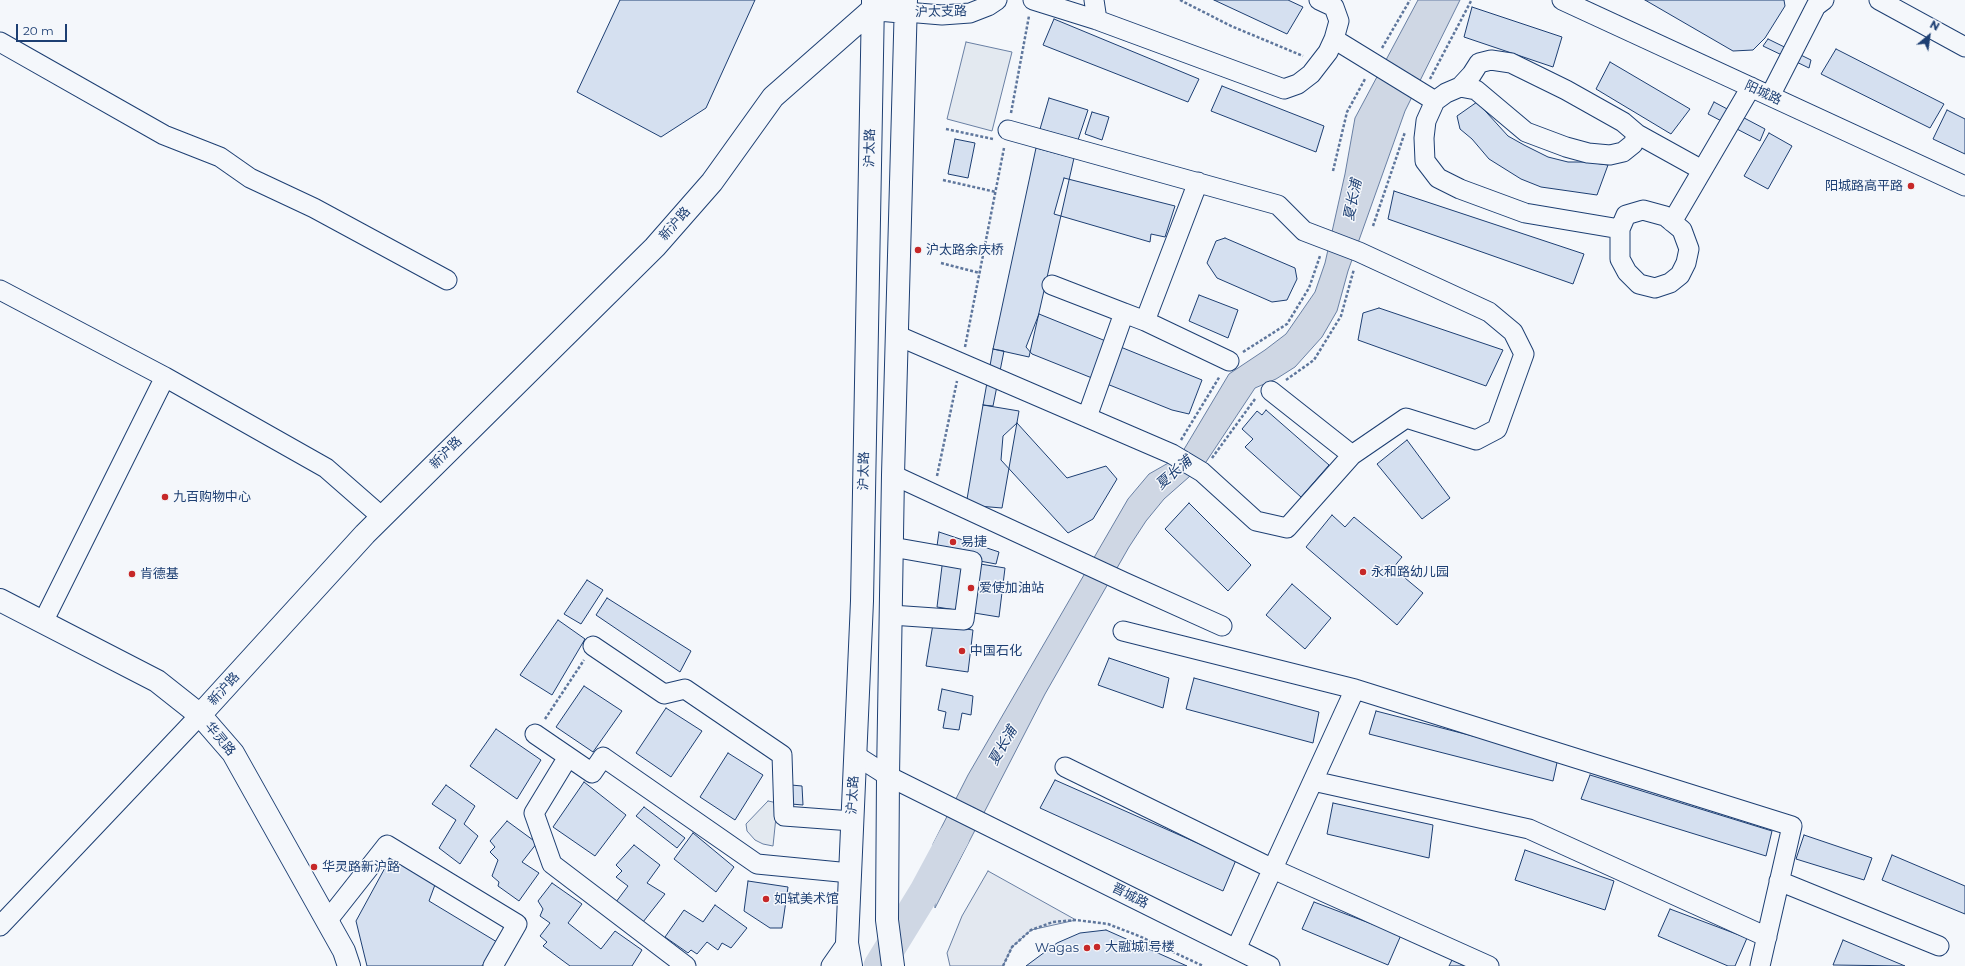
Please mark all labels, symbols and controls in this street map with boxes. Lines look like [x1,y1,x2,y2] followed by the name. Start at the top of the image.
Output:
[915,4,967,20] street label: 沪太支路
[18,16,69,42] scale bar
[1909,16,1949,56] north arrow
[1928,17,1942,34] text: N
[23,23,54,38] text: 20 m
[1742,78,1784,108] street label: 阳城路
[862,128,878,168] street label: 沪太路
[1341,178,1365,222] water label: 夏长浦
[1825,178,1903,194] place label: 阳城路高平路
[1906,181,1916,191] marker: 阳城路高平路
[656,204,694,244] street label: 新沪路
[926,242,1004,258] place label: 沪太路余庆桥
[913,245,923,255] marker: 沪太路余庆桥
[427,434,465,472] street label: 新沪路
[856,451,872,491] street label: 沪太路
[1153,453,1195,493] water label: 夏长浦
[173,489,251,505] place label: 九百购物中心
[160,492,170,502] marker: 九百购物中心
[961,534,987,550] place label: 易捷
[948,537,958,547] marker: 易捷
[1371,564,1449,580] place label: 永和路幼儿园
[140,566,179,582] place label: 肯德基
[1358,567,1368,577] marker: 永和路幼儿园
[127,569,137,579] marker: 肯德基
[979,580,1044,596] place label: 爱使加油站
[966,583,976,593] marker: 爱使加油站
[970,643,1022,659] place label: 中国石化
[957,646,967,656] marker: 中国石化
[205,669,243,709] street label: 新沪路
[201,719,239,759] street label: 华灵路
[985,724,1021,768] water label: 夏长浦
[844,775,862,815] street label: 沪太路
[322,859,400,875] place label: 华灵路新沪路
[309,862,319,872] marker: 华灵路新沪路
[1109,880,1151,912] street label: 晋城路
[774,891,839,907] place label: 如轼美术馆
[761,894,771,904] marker: 如轼美术馆
[1105,939,1175,955] place label: 大融城1号楼
[1035,940,1079,956] place label: Wagas
[1092,942,1102,952] marker: 大融城1号楼
[1082,943,1092,953] marker: Wagas

